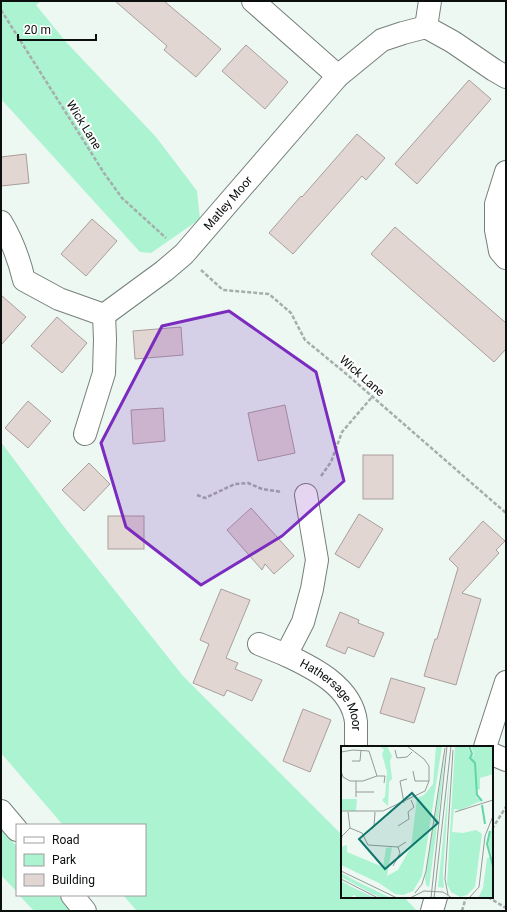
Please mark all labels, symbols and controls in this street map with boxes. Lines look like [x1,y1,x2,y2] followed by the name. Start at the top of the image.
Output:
[18,16,96,42] scale bar
[24,23,51,37] text: 20 m
[64,98,104,152] street label: Wick Lane
[201,173,255,233] street label: Matley Moor
[337,353,387,399] street label: Wick Lane
[298,656,363,731] street label: Hathersage Moor
[341,746,493,898] inset map
[16,824,146,896] legend
[52,833,80,847] text: Road
[52,853,77,867] text: Park
[52,873,95,887] text: Building

